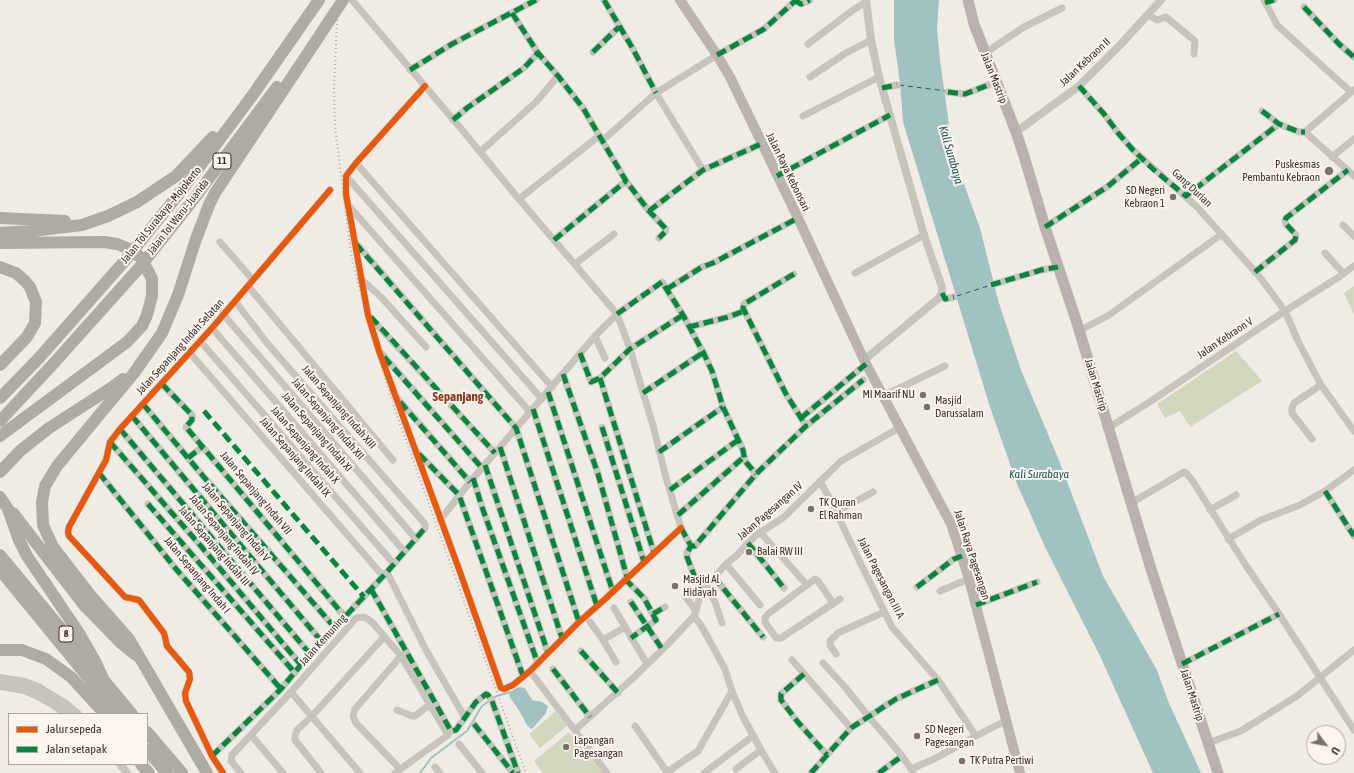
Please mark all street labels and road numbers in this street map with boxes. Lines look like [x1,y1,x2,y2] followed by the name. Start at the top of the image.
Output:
[1057,35,1113,89] street label: Jalan Kebraon II
[978,50,1010,106] street label: Jalan Mastrip
[763,131,813,213] street label: Jalan Raya Kebonsari
[213,153,231,169] road number: 11
[118,164,204,266] street label: Jalan Tol Surabaya–Mojokerto
[1169,166,1215,210] street label: Gang Durian
[144,176,212,258] street label: Jalan Tol Waru–Juanda
[133,296,227,398] street label: Jalan Sepanjang Indah Selatan
[1195,315,1255,361] street label: Jalan Kebraon V
[1082,357,1110,413] street label: Jalan Mastrip
[299,362,379,452] street label: Jalan Sepanjang Indah XIII
[289,375,367,463] street label: Jalan Sepanjang Indah XII
[279,390,355,474] street label: Jalan Sepanjang Indah XI
[268,404,342,486] street label: Jalan Sepanjang Indah X
[257,415,333,499] street label: Jalan Sepanjang Indah IX
[217,449,295,537] street label: Jalan Sepanjang Indah VII
[735,479,805,543] street label: Jalan Pagesangan IV
[199,480,273,564] street label: Jalan Sepanjang Indah V
[186,492,262,578] street label: Jalan Sepanjang Indah IV
[176,503,252,589] street label: Jalan Sepanjang Indah III
[951,508,993,602] street label: Jalan Raya Pagesangan
[161,534,233,616] street label: Jalan Sepanjang Indah I
[855,535,907,621] street label: Jalan Pagesangan III A
[296,611,350,669] street label: Jalan Kemuning
[59,626,73,642] road number: 8
[1177,667,1207,723] street label: Jalan Mastrip

